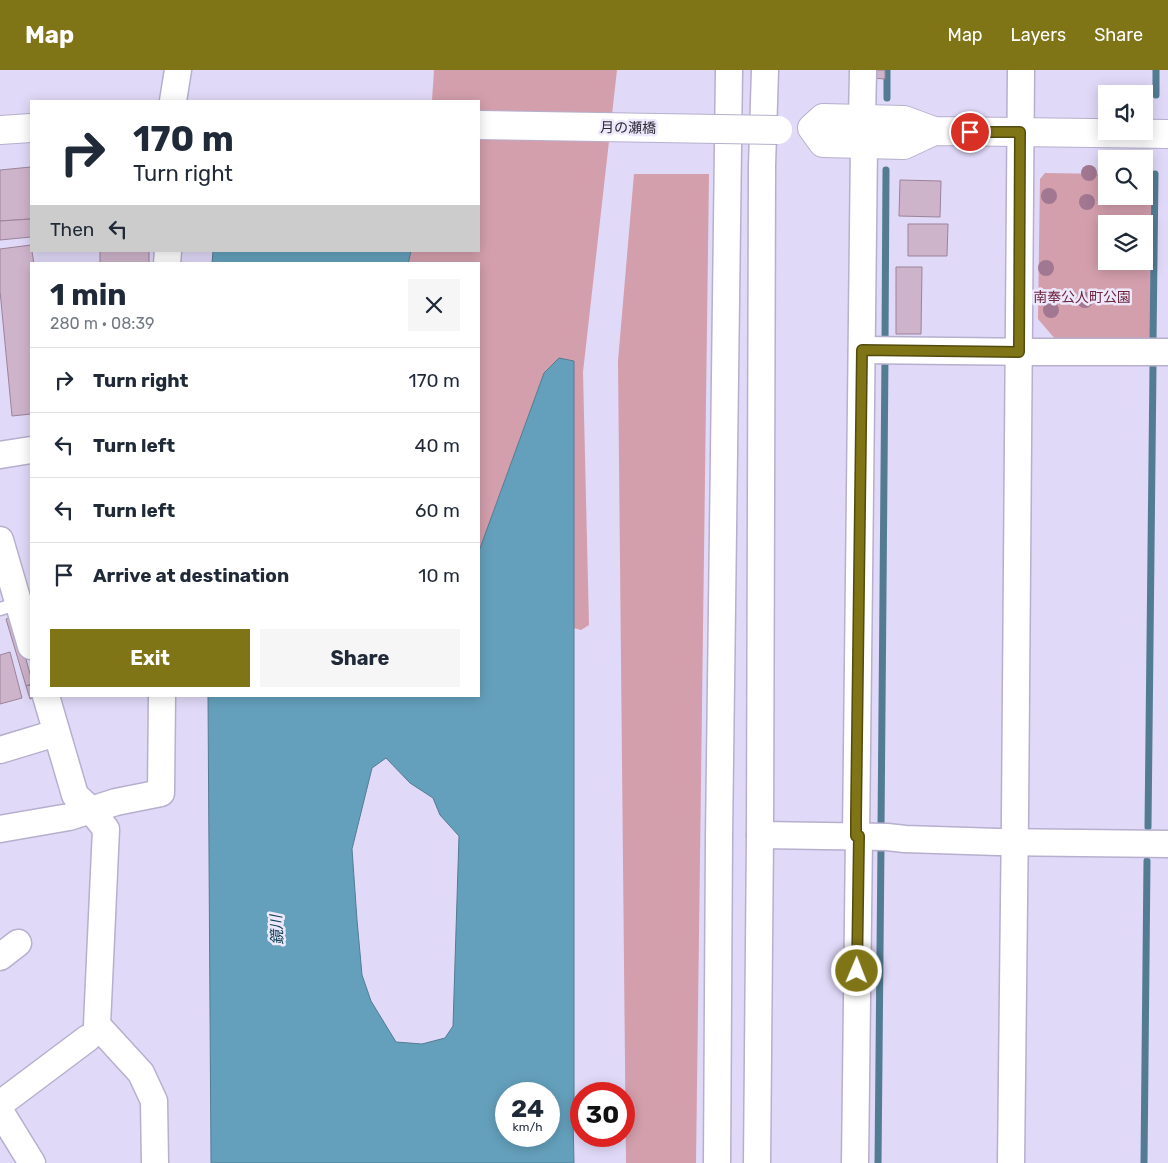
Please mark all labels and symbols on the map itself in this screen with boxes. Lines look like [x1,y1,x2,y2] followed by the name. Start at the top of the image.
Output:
[949,111,991,153] pin
[600,119,656,137] street label: 月の瀬橋
[1033,289,1131,306] park label: 南奉公人町公園
[267,913,287,945] water label: 鏡川
[830,944,882,996] position arrow
[570,1082,635,1147] speed limit sign: 30

